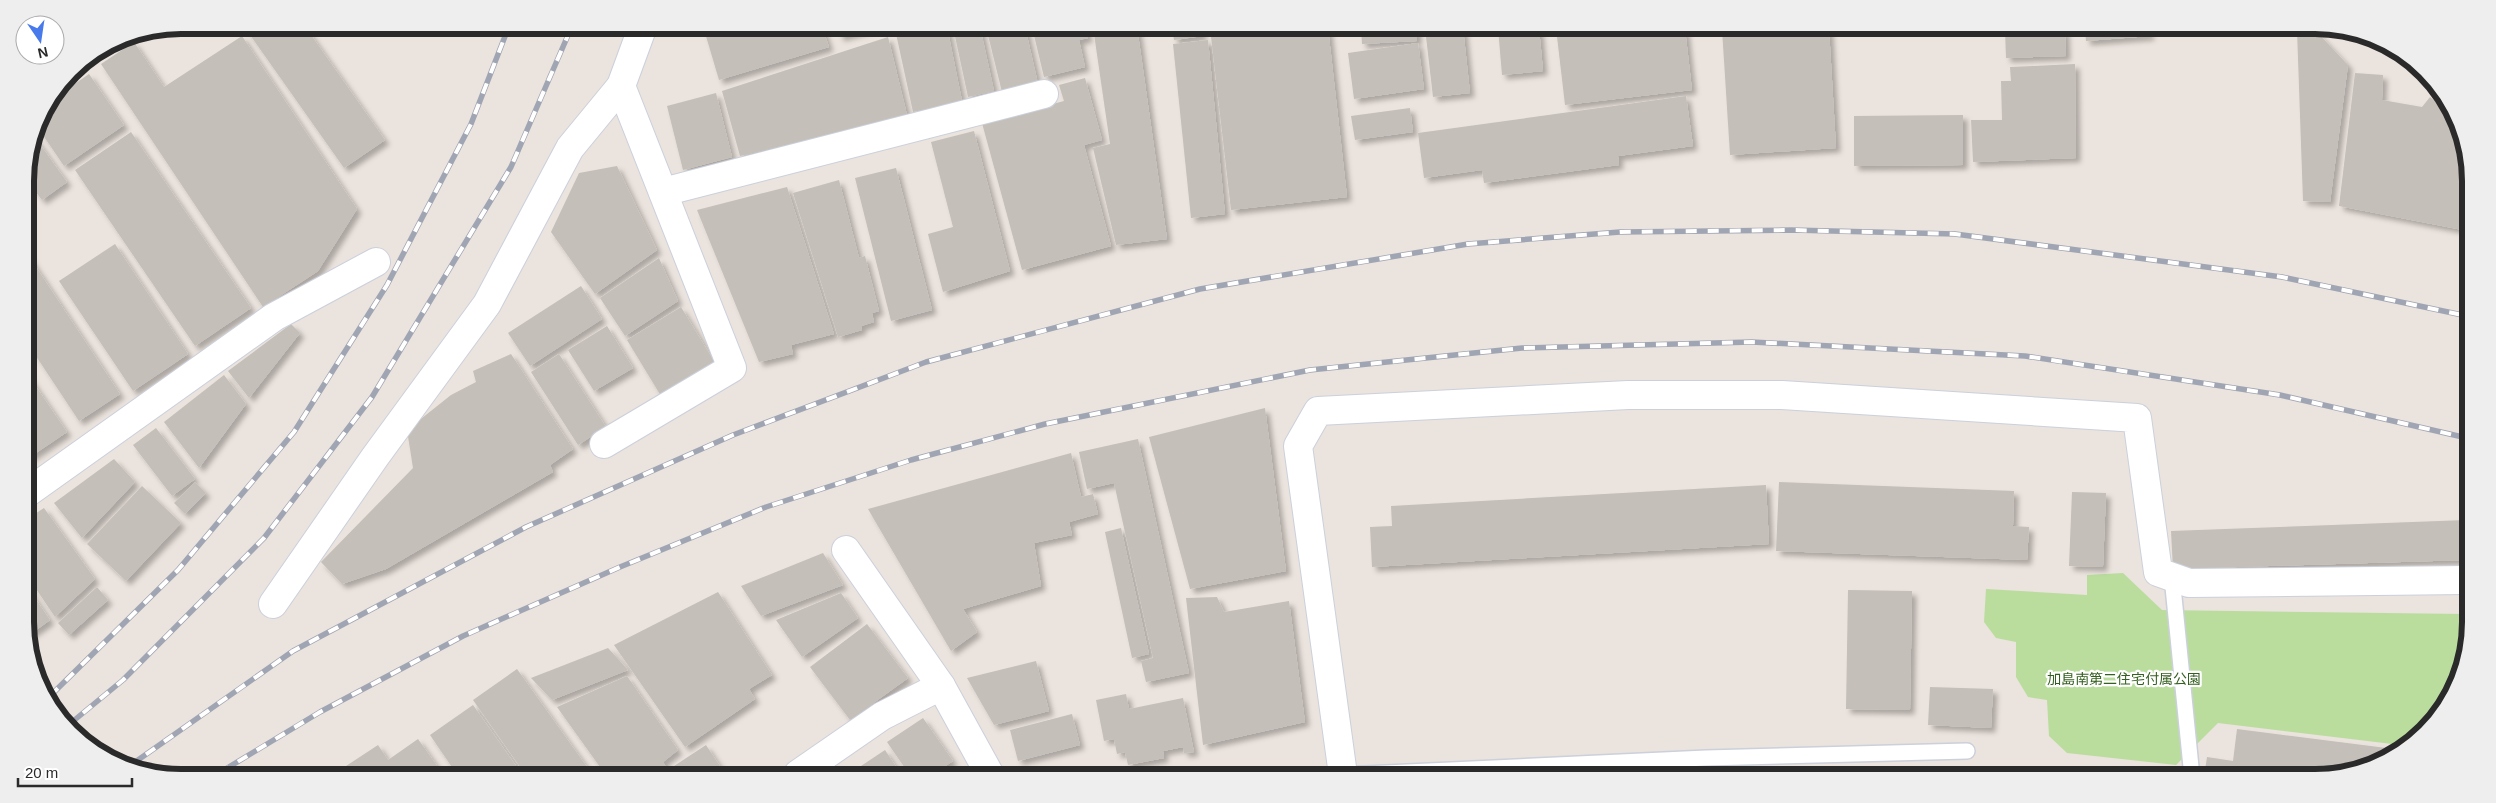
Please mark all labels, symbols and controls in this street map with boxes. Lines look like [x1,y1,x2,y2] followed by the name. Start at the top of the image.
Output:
[15,15,65,65] north arrow
[36,44,50,62] text: N
[2047,671,2201,687] park label: 加島南第二住宅付属公園
[18,756,131,788] scale bar
[25,764,58,781] text: 20 m

